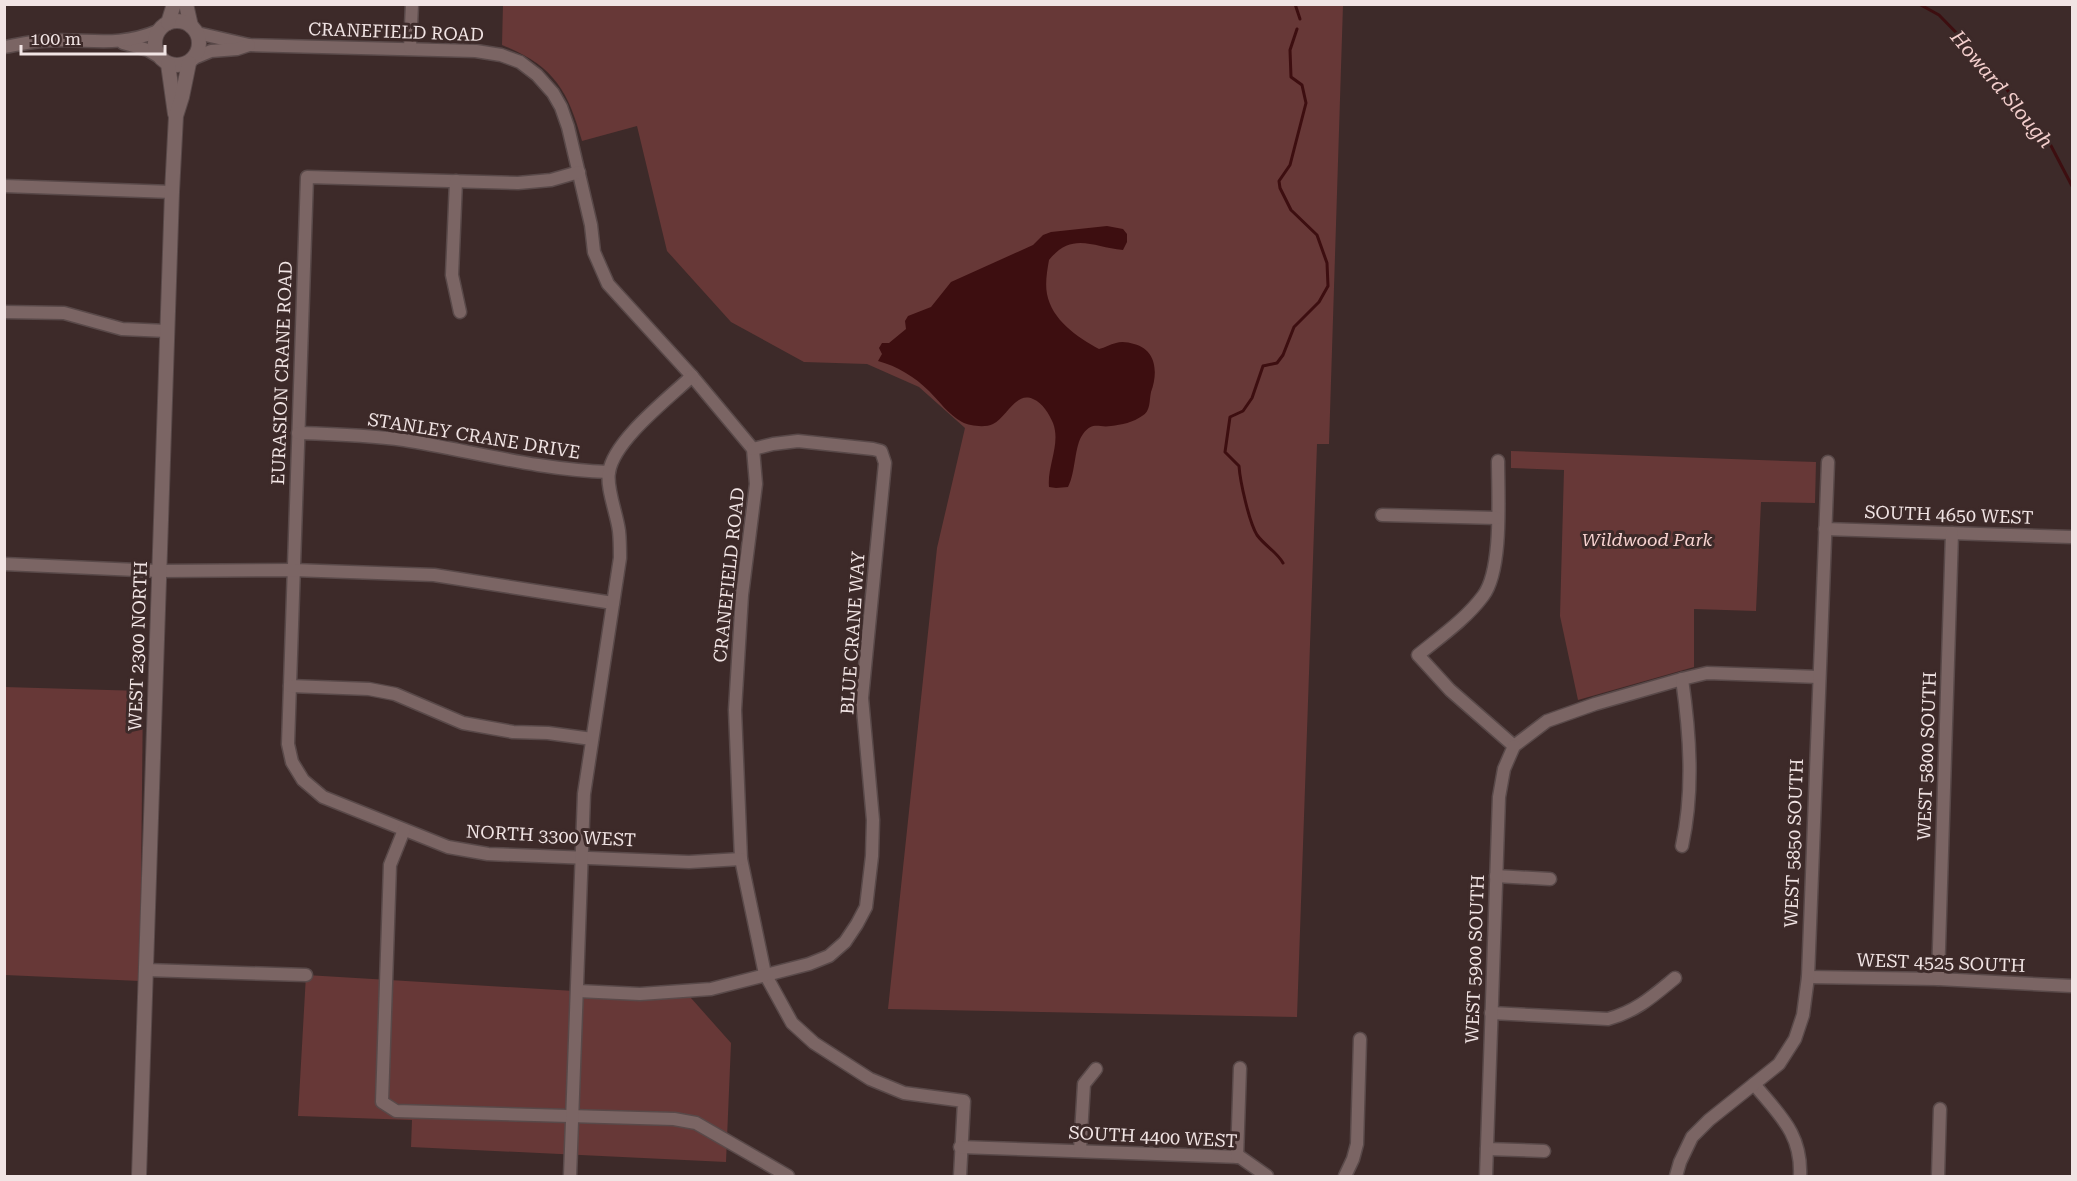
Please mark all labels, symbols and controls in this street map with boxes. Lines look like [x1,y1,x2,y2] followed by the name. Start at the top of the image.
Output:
[21,18,165,56] scale bar
[308,18,484,45] street label: CRANEFIELD ROAD
[1945,24,2058,153] water label: Howard Slough
[30,28,81,49] text: 100 m
[267,260,296,485] street label: EURASION CRANE ROAD
[366,408,582,463] street label: STANLEY CRANE DRIVE
[709,486,748,663] street label: CRANEFIELD ROAD
[1864,501,2034,528] street label: SOUTH 4650 WEST
[1582,529,1713,550] park label: Wildwood Park
[836,550,869,715] street label: BLUE CRANE WAY
[124,561,151,731] street label: WEST 2300 NORTH
[1913,671,1940,841] street label: WEST 5800 SOUTH
[1780,758,1807,928] street label: WEST 5850 SOUTH
[466,821,637,850] street label: NORTH 3300 WEST
[1461,874,1488,1044] street label: WEST 5900 SOUTH
[1856,949,2026,976] street label: WEST 4525 SOUTH
[1068,1122,1238,1151] street label: SOUTH 4400 WEST

